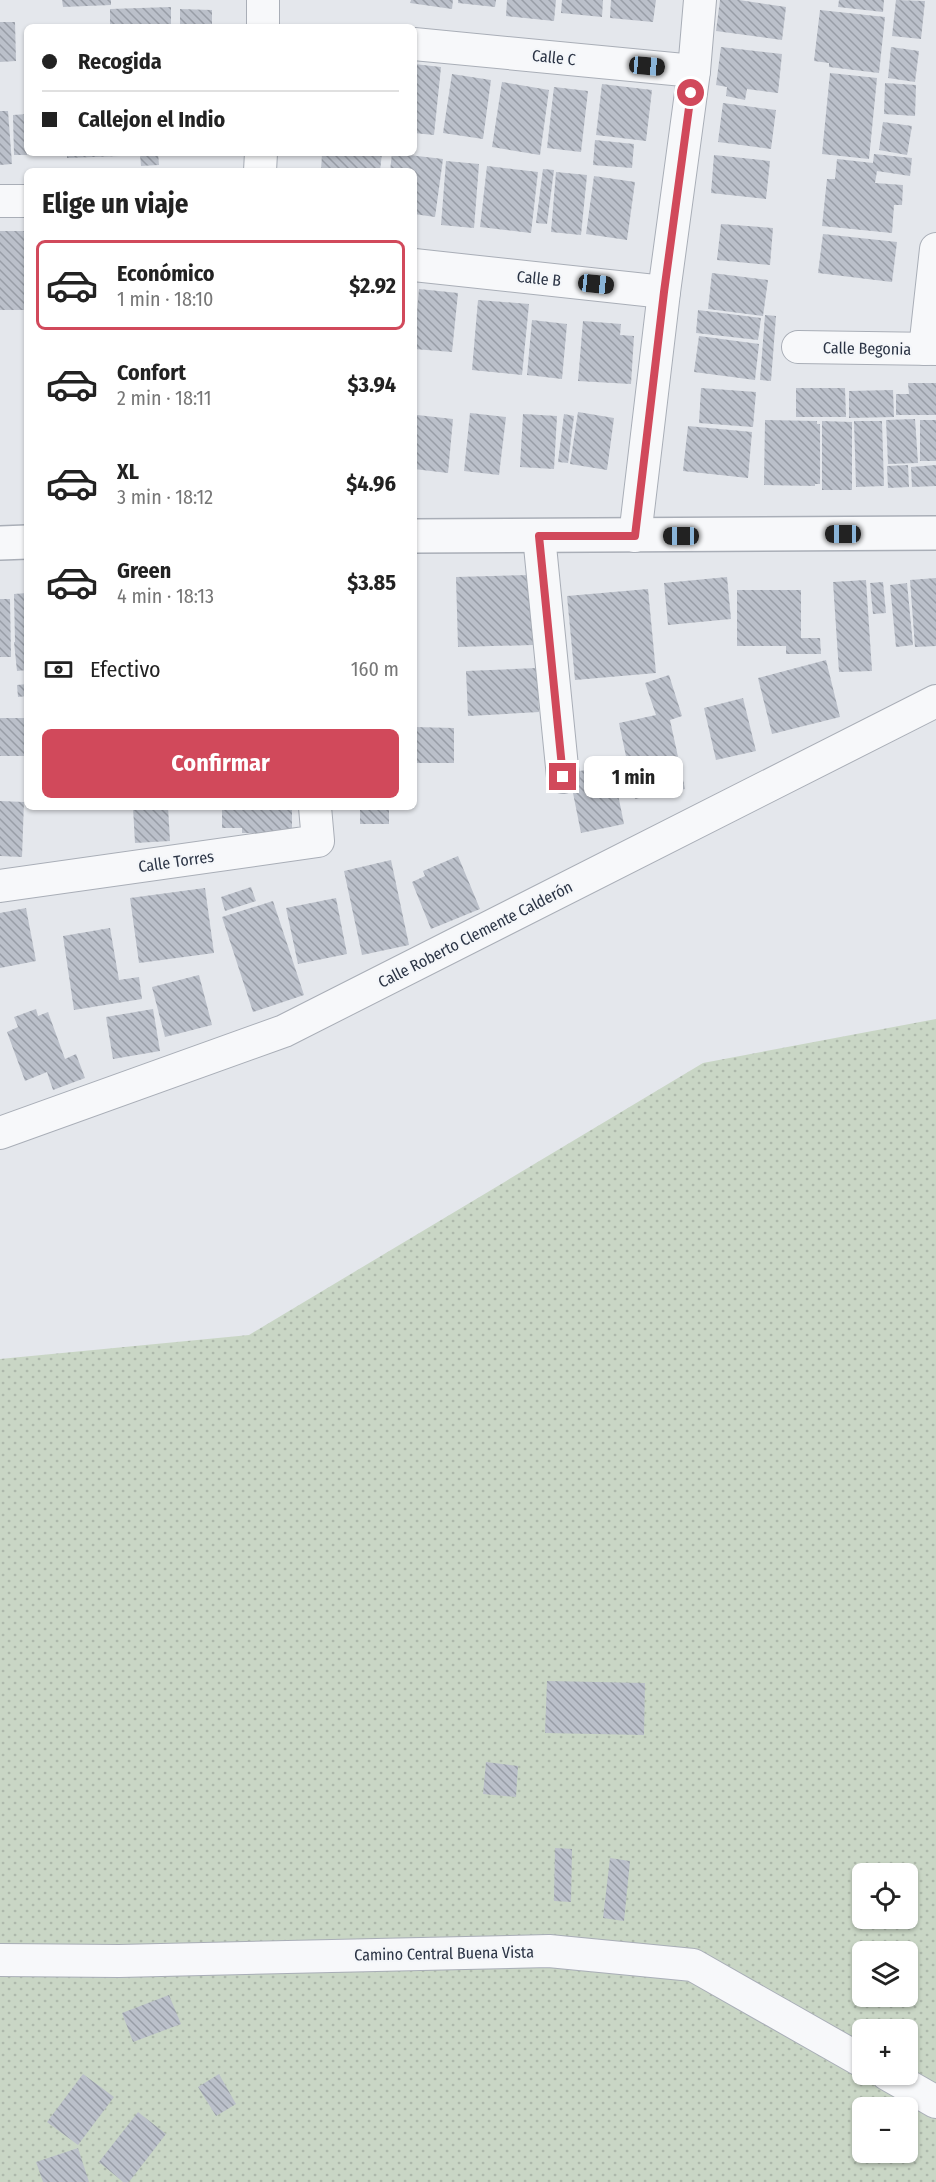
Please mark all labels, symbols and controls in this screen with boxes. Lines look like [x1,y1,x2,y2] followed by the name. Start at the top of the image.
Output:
[531,46,577,69] street label: Calle C
[78,48,162,75] text: Recogida
[628,55,666,77] car
[677,79,704,106] route start
[78,106,225,133] text: Callejon el Indio
[42,188,188,220] text: Elige un viaje
[45,258,99,312] icon: car
[117,260,215,287] text: Económico
[516,267,562,290] street label: Calle B
[349,272,396,299] text: $2.92
[577,273,615,295] car
[117,287,214,311] text: 1 min · 18:10
[823,338,911,359] street label: Calle Begonia
[45,357,99,411] icon: car
[117,359,186,386] text: Confort
[348,371,396,398] text: $3.94
[117,386,212,410] text: 2 min · 18:11
[45,456,99,510] icon: car
[117,458,139,485] text: XL
[346,470,396,497] text: $4.96
[117,485,213,509] text: 3 min · 18:12
[825,525,861,543] car
[663,527,699,545] car
[45,555,99,609] icon: car
[117,557,171,584] text: Green
[347,569,396,596] text: $3.85
[117,584,214,608] text: 4 min · 18:13
[42,653,75,686] icon: cash
[90,656,161,683] text: Efectivo
[351,657,399,681] text: 160 m
[42,729,399,798] button: Confirmar
[584,756,683,798] callout: 1 min
[549,763,576,790] route end
[612,765,655,789] text: 1 min
[137,847,215,876] street label: Calle Torres
[375,877,575,992] street label: Calle Roberto Clemente Calderón
[852,1863,918,2163] map controls
[852,1863,918,1929] button: locate
[852,1941,918,2007] button: layers
[354,1942,534,1965] street label: Camino Central Buena Vista
[852,2019,918,2085] button: +
[852,2097,918,2163] button: −

